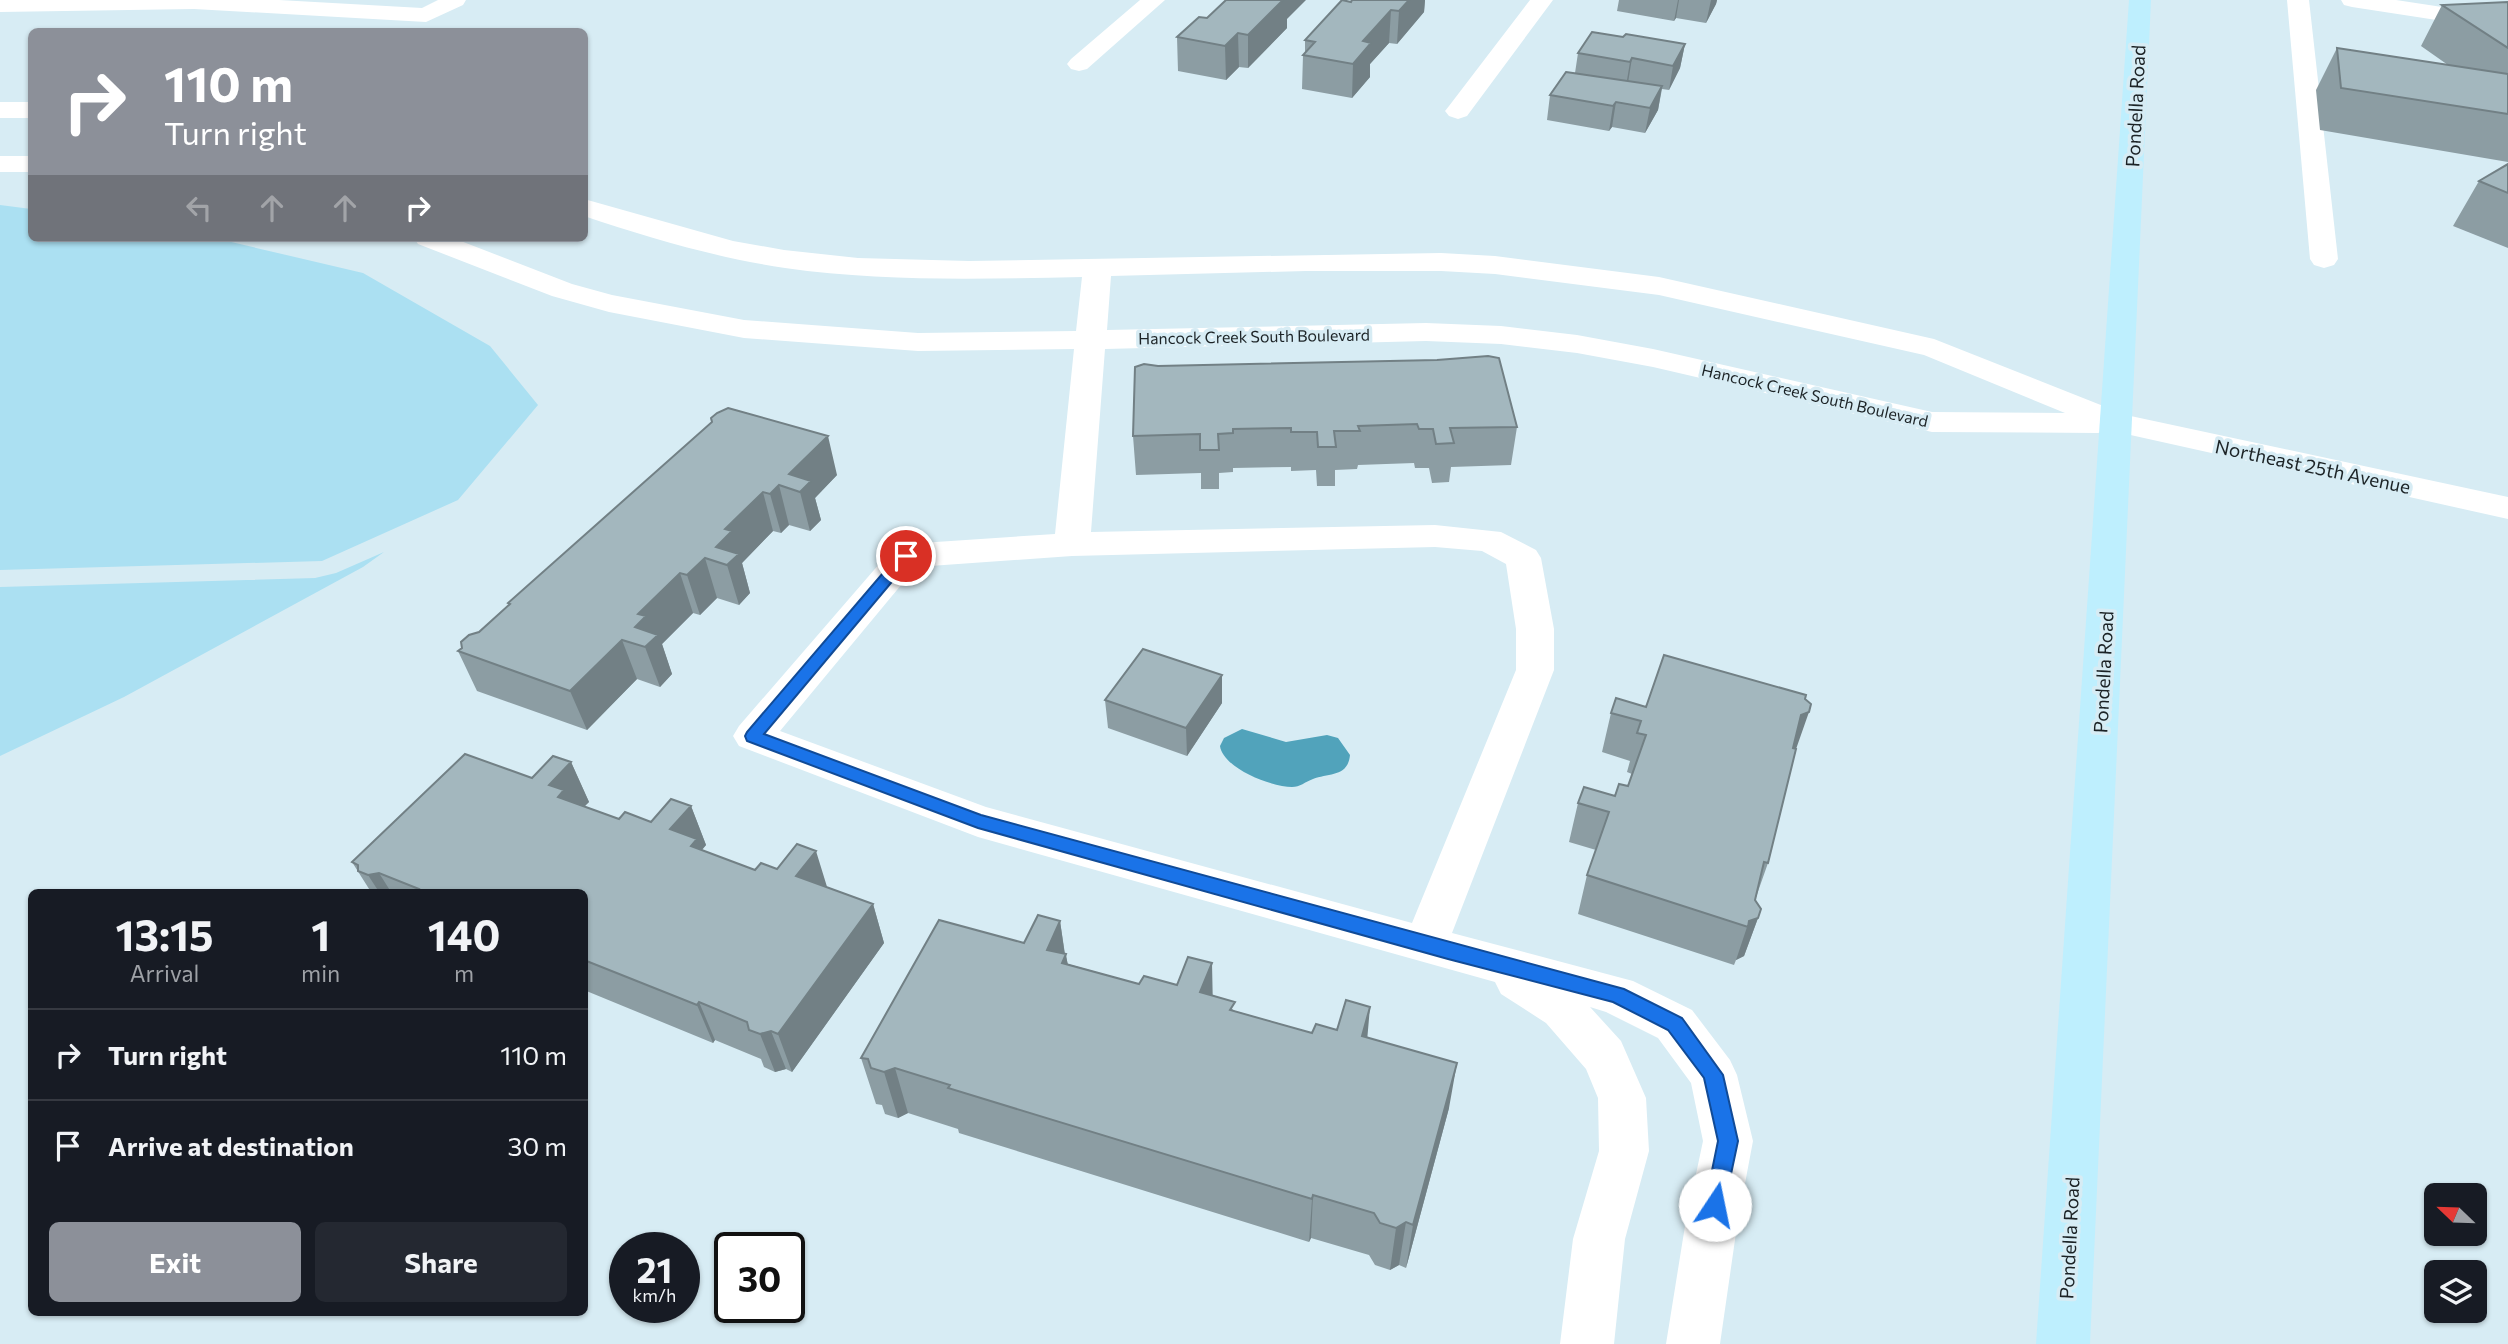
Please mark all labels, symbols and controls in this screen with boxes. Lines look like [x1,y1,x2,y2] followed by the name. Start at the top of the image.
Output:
[2120,44,2150,168] street label: Pondella Road
[164,52,293,112] text: 110 m
[49,56,140,147] icon: right
[164,112,307,152] text: Turn right
[180,189,218,227] icon: left
[253,189,291,227] icon: ahead
[326,189,364,227] icon: ahead
[399,189,437,227] icon: right
[1138,324,1370,348] street label: Hancock Creek South Boulevard
[1700,360,1930,430] street label: Hancock Creek South Boulevard
[2213,434,2413,498] street label: Northeast 25th Avenue
[876,526,936,586] pin
[887,537,925,575] icon: arrive
[2088,610,2118,734] street label: Pondella Road
[116,908,214,960] text: 13:15
[311,908,330,960] text: 1
[428,908,500,960] text: 140
[130,959,199,987] text: Arrival
[301,959,340,987] text: min
[454,959,474,987] text: m
[49,1036,87,1074] icon: right
[108,1039,227,1070] text: Turn right
[500,1039,567,1070] text: 110 m
[49,1127,87,1165] icon: arrive
[108,1130,354,1161] text: Arrive at destination
[508,1130,567,1161] text: 30 m
[1678,1168,1752,1242] position arrow
[2054,1176,2084,1300] street label: Pondella Road
[2424,1183,2487,1246] north arrow
[2424,1183,2487,1323] map controls
[49,1222,301,1302] button: Exit
[315,1222,567,1302] button: Share
[714,1232,805,1323] speed limit sign: 30
[637,1247,672,1290] text: 21
[2424,1260,2487,1323] button: layers
[633,1284,676,1306] text: km/h

